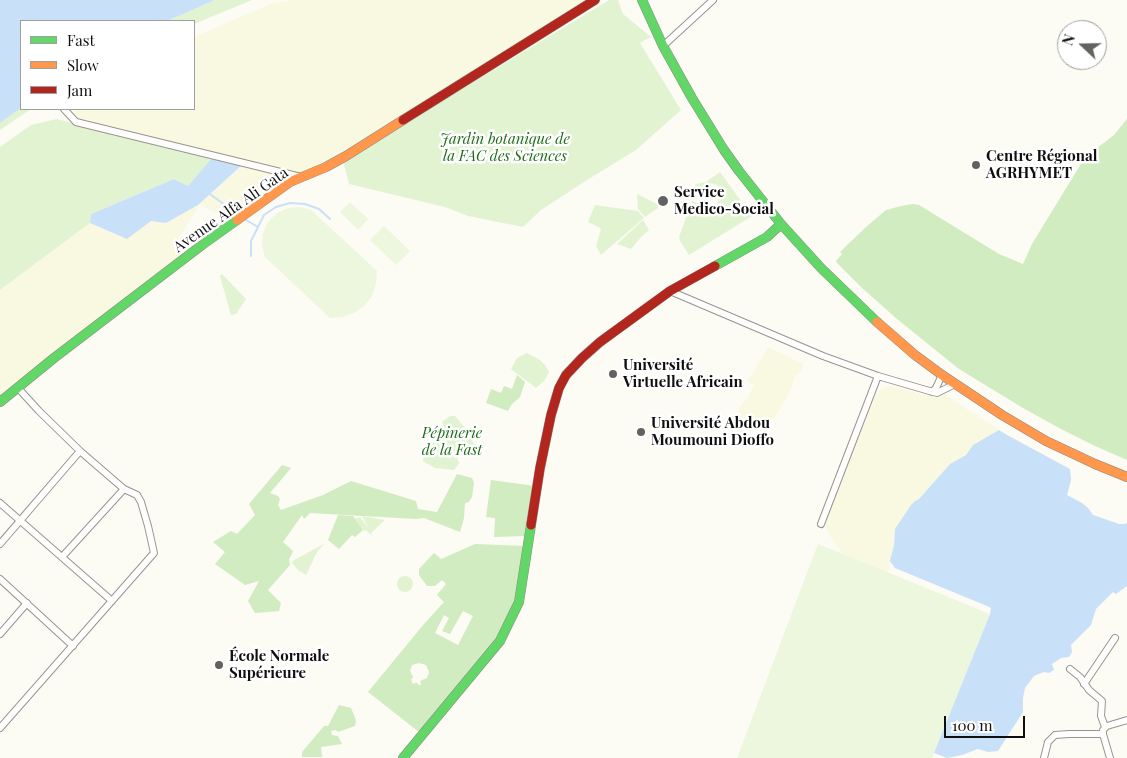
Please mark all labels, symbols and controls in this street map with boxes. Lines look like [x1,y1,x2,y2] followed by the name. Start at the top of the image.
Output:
[20,20,195,110] legend
[1057,20,1107,70] north arrow
[67,30,95,50] text: Fast
[1058,32,1079,48] text: N
[67,55,99,75] text: Slow
[67,80,92,100] text: Jam
[440,130,570,165] park label: Jardin botanique de la FAC des Sciences
[986,147,1097,182] place label: Centre Régional AGRHYMET
[970,159,982,171] marker: Centre Régional AGRHYMET
[170,164,292,256] street label: Avenue Alfa Ali Gata
[674,183,774,218] place label: Service Medico-Social
[656,194,670,208] marker: Service Medico-Social
[623,356,743,391] place label: Université Virtuelle Africain
[607,368,619,380] marker: Université Virtuelle Africain
[651,414,774,449] place label: Université Abdou Moumouni Dioffo
[422,424,482,459] park label: Pépinerie de la Fast
[635,426,647,438] marker: Université Abdou Moumouni Dioffo
[229,647,329,682] place label: École Normale Supérieure
[213,659,225,671] marker: École Normale Supérieure
[947,706,1028,738] scale bar
[952,715,993,735] text: 100 m

